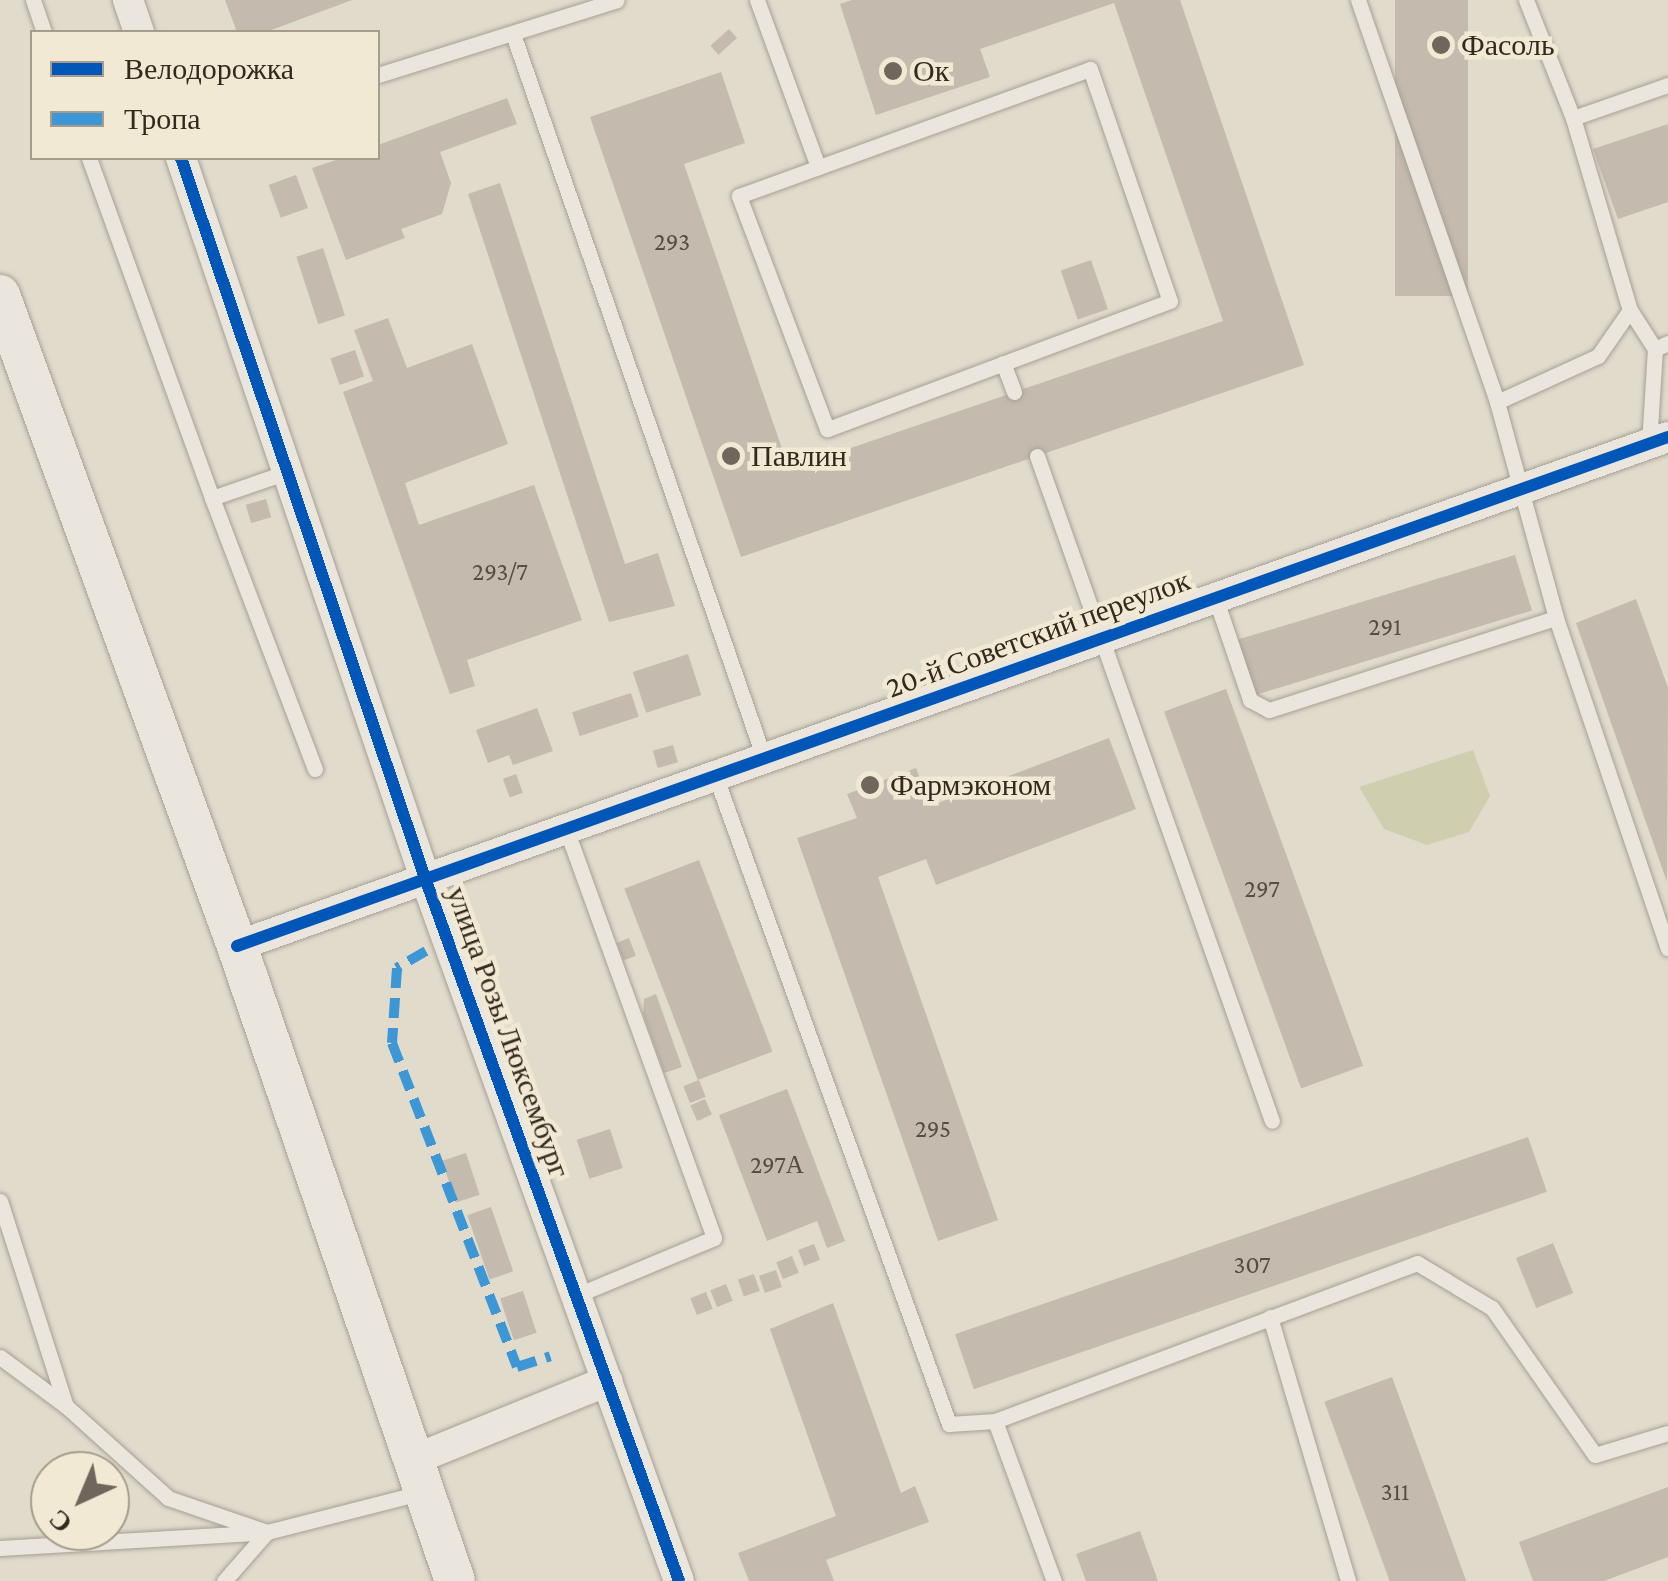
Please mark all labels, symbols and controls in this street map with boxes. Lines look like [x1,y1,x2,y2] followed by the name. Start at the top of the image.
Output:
[1461,27,1555,63] place label: Фасоль
[30,30,380,160] legend
[1430,34,1452,56] marker: Фасоль
[124,52,294,85] text: Велодорожка
[913,53,949,89] place label: Ок
[882,60,904,82] marker: Ок
[124,102,201,135] text: Тропа
[654,227,690,257] house number: 293
[751,438,847,474] place label: Павлин
[720,445,742,467] marker: Павлин
[472,557,528,587] house number: 293/7
[881,562,1195,706] street label: 20-й Советский переулок
[1369,612,1401,642] house number: 291
[890,767,1051,803] place label: Фармэконом
[859,774,881,796] marker: Фармэконом
[1244,874,1280,904] house number: 297
[439,881,577,1183] street label: улица Розы Люксембург
[915,1114,951,1144] house number: 295
[750,1150,804,1180] house number: 297А
[1234,1250,1270,1280] house number: 307
[30,1451,130,1551] north arrow
[1381,1477,1409,1507] house number: 311
[42,1503,78,1540] text: С

